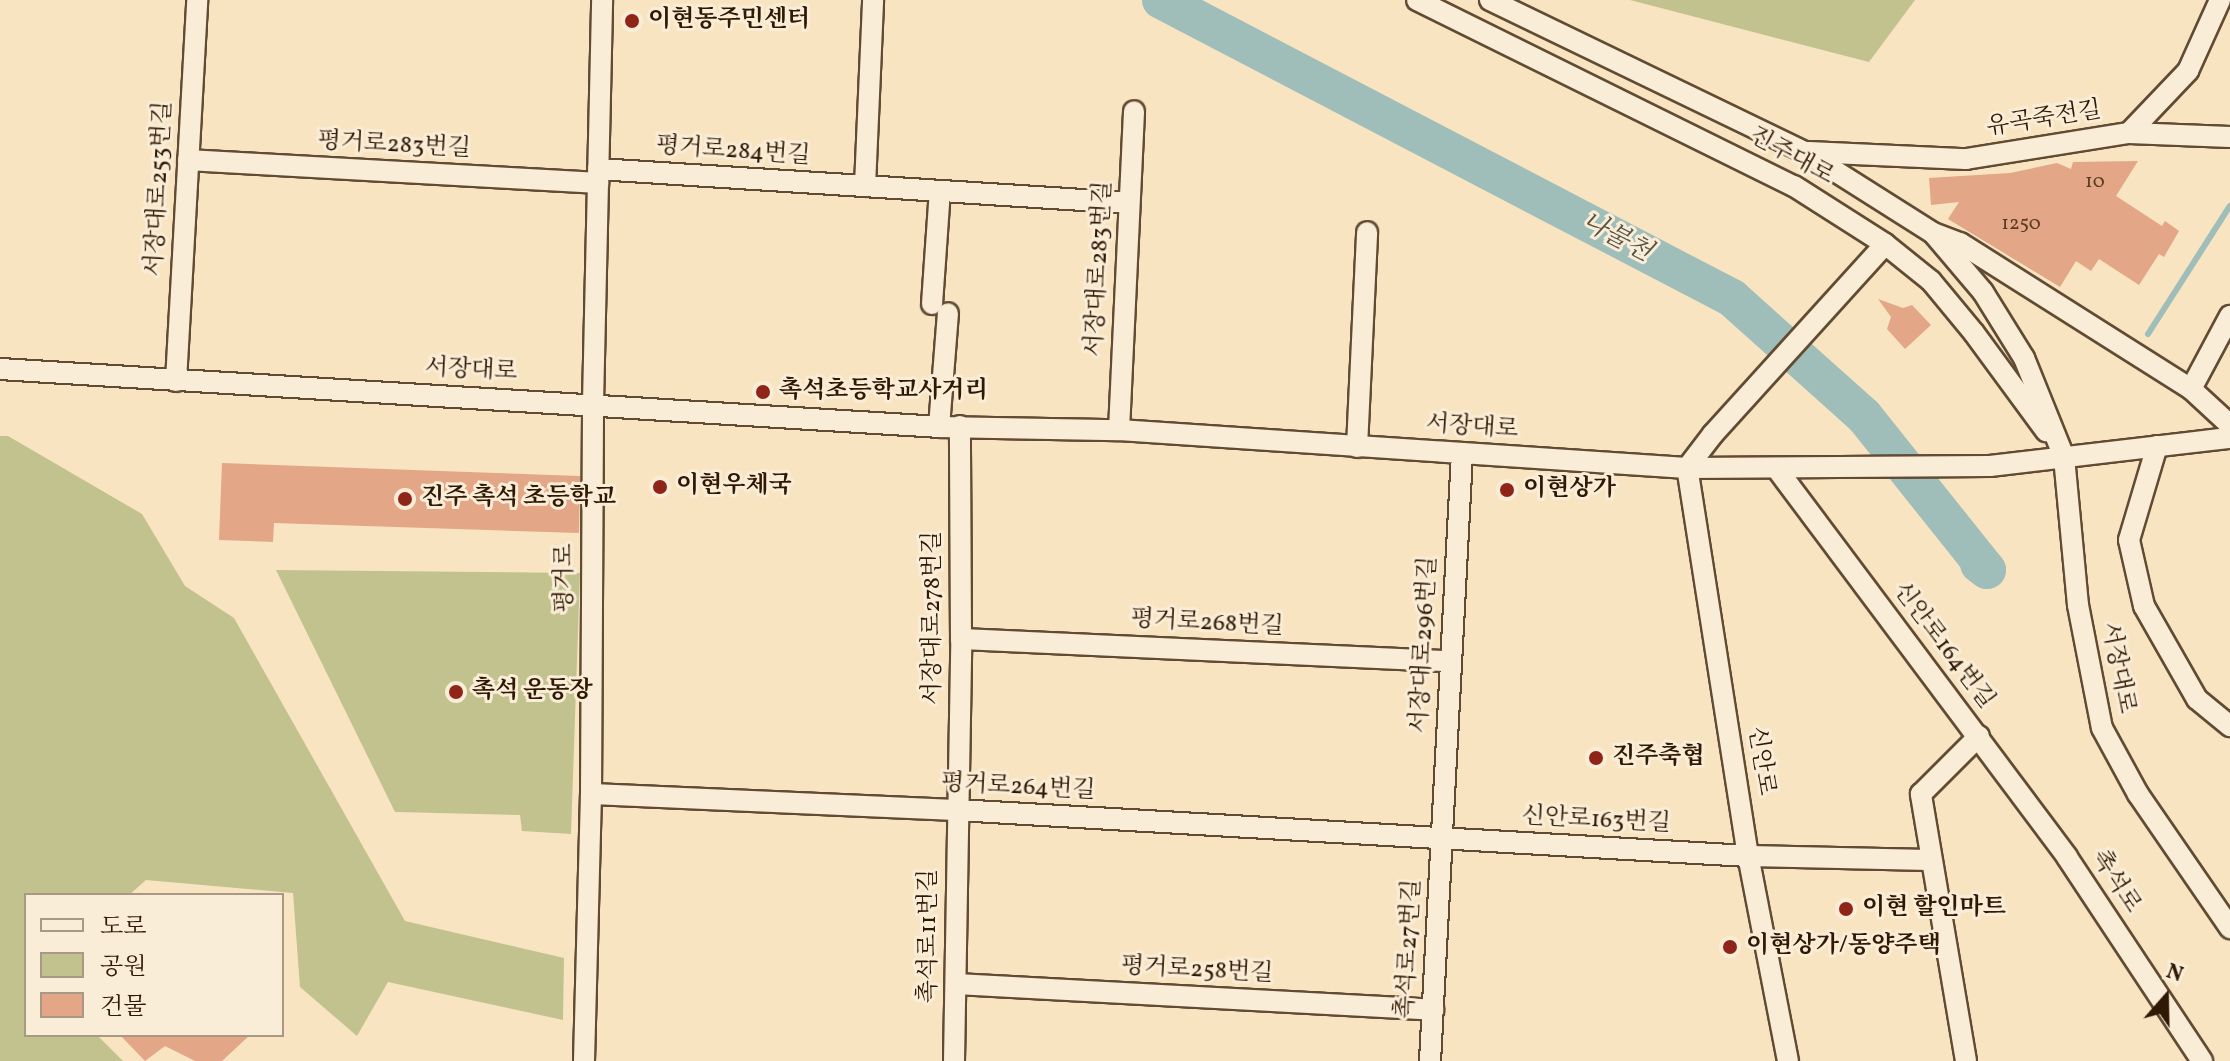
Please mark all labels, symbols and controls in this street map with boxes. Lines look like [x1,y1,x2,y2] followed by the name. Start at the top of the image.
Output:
[648,7,810,35] place label: 이현동주민센터
[623,12,641,30] marker: 이현동주민센터
[1985,97,2103,143] street label: 유곡죽전길
[141,100,179,278] street label: 서장대로253번길
[1743,122,1839,192] street label: 진주대로
[317,128,471,164] street label: 평거로283번길
[655,132,811,172] street label: 평거로284번길
[2085,170,2105,194] house number: 10
[1081,180,1119,358] street label: 서장대로283번길
[1575,207,1657,269] water label: 나불천
[2001,212,2041,236] house number: 1250
[424,354,518,388] street label: 서장대로
[779,378,988,406] place label: 촉석초등학교사거리
[754,383,772,401] marker: 촉석초등학교사거리
[1425,410,1519,446] street label: 서장대로
[676,473,792,501] place label: 이현우체국
[1523,476,1616,504] place label: 이현상가
[651,478,669,496] marker: 이현우체국
[1498,481,1516,499] marker: 이현상가
[421,485,616,513] place label: 진주 촉석 초등학교
[396,490,414,508] marker: 진주 촉석 초등학교
[920,531,948,705] street label: 서장대로278번길
[552,543,580,613] street label: 평거로
[1406,556,1444,734] street label: 서장대로296번길
[1886,577,2000,715] street label: 신안로164번길
[1130,606,1284,642] street label: 평거로268번길
[2094,620,2140,716] street label: 서장대로
[472,678,593,706] place label: 촉석 운동장
[447,683,465,701] marker: 촉석 운동장
[1740,724,1780,798] street label: 신안로
[1612,744,1705,772] place label: 진주축협
[1587,749,1605,767] marker: 진주축협
[940,770,1096,806] street label: 평거로264번길
[1521,803,1671,839] street label: 신안로163번길
[2084,845,2146,919] street label: 촉석로
[916,869,944,1003] street label: 촉석로11번길
[1392,878,1428,1020] street label: 촉석로27번길
[24,893,284,1037] legend
[1862,895,2006,923] place label: 이현 할인마트
[1837,900,1855,918] marker: 이현 할인마트
[100,911,146,945] text: 도로
[1746,933,1941,961] place label: 이현상가/동양주택
[1721,938,1739,956] marker: 이현상가/동양주택
[100,951,146,985] text: 공원
[1120,953,1274,989] street label: 평거로258번길
[2126,957,2206,1037] north arrow
[2162,957,2187,991] text: N
[100,991,146,1025] text: 건물

